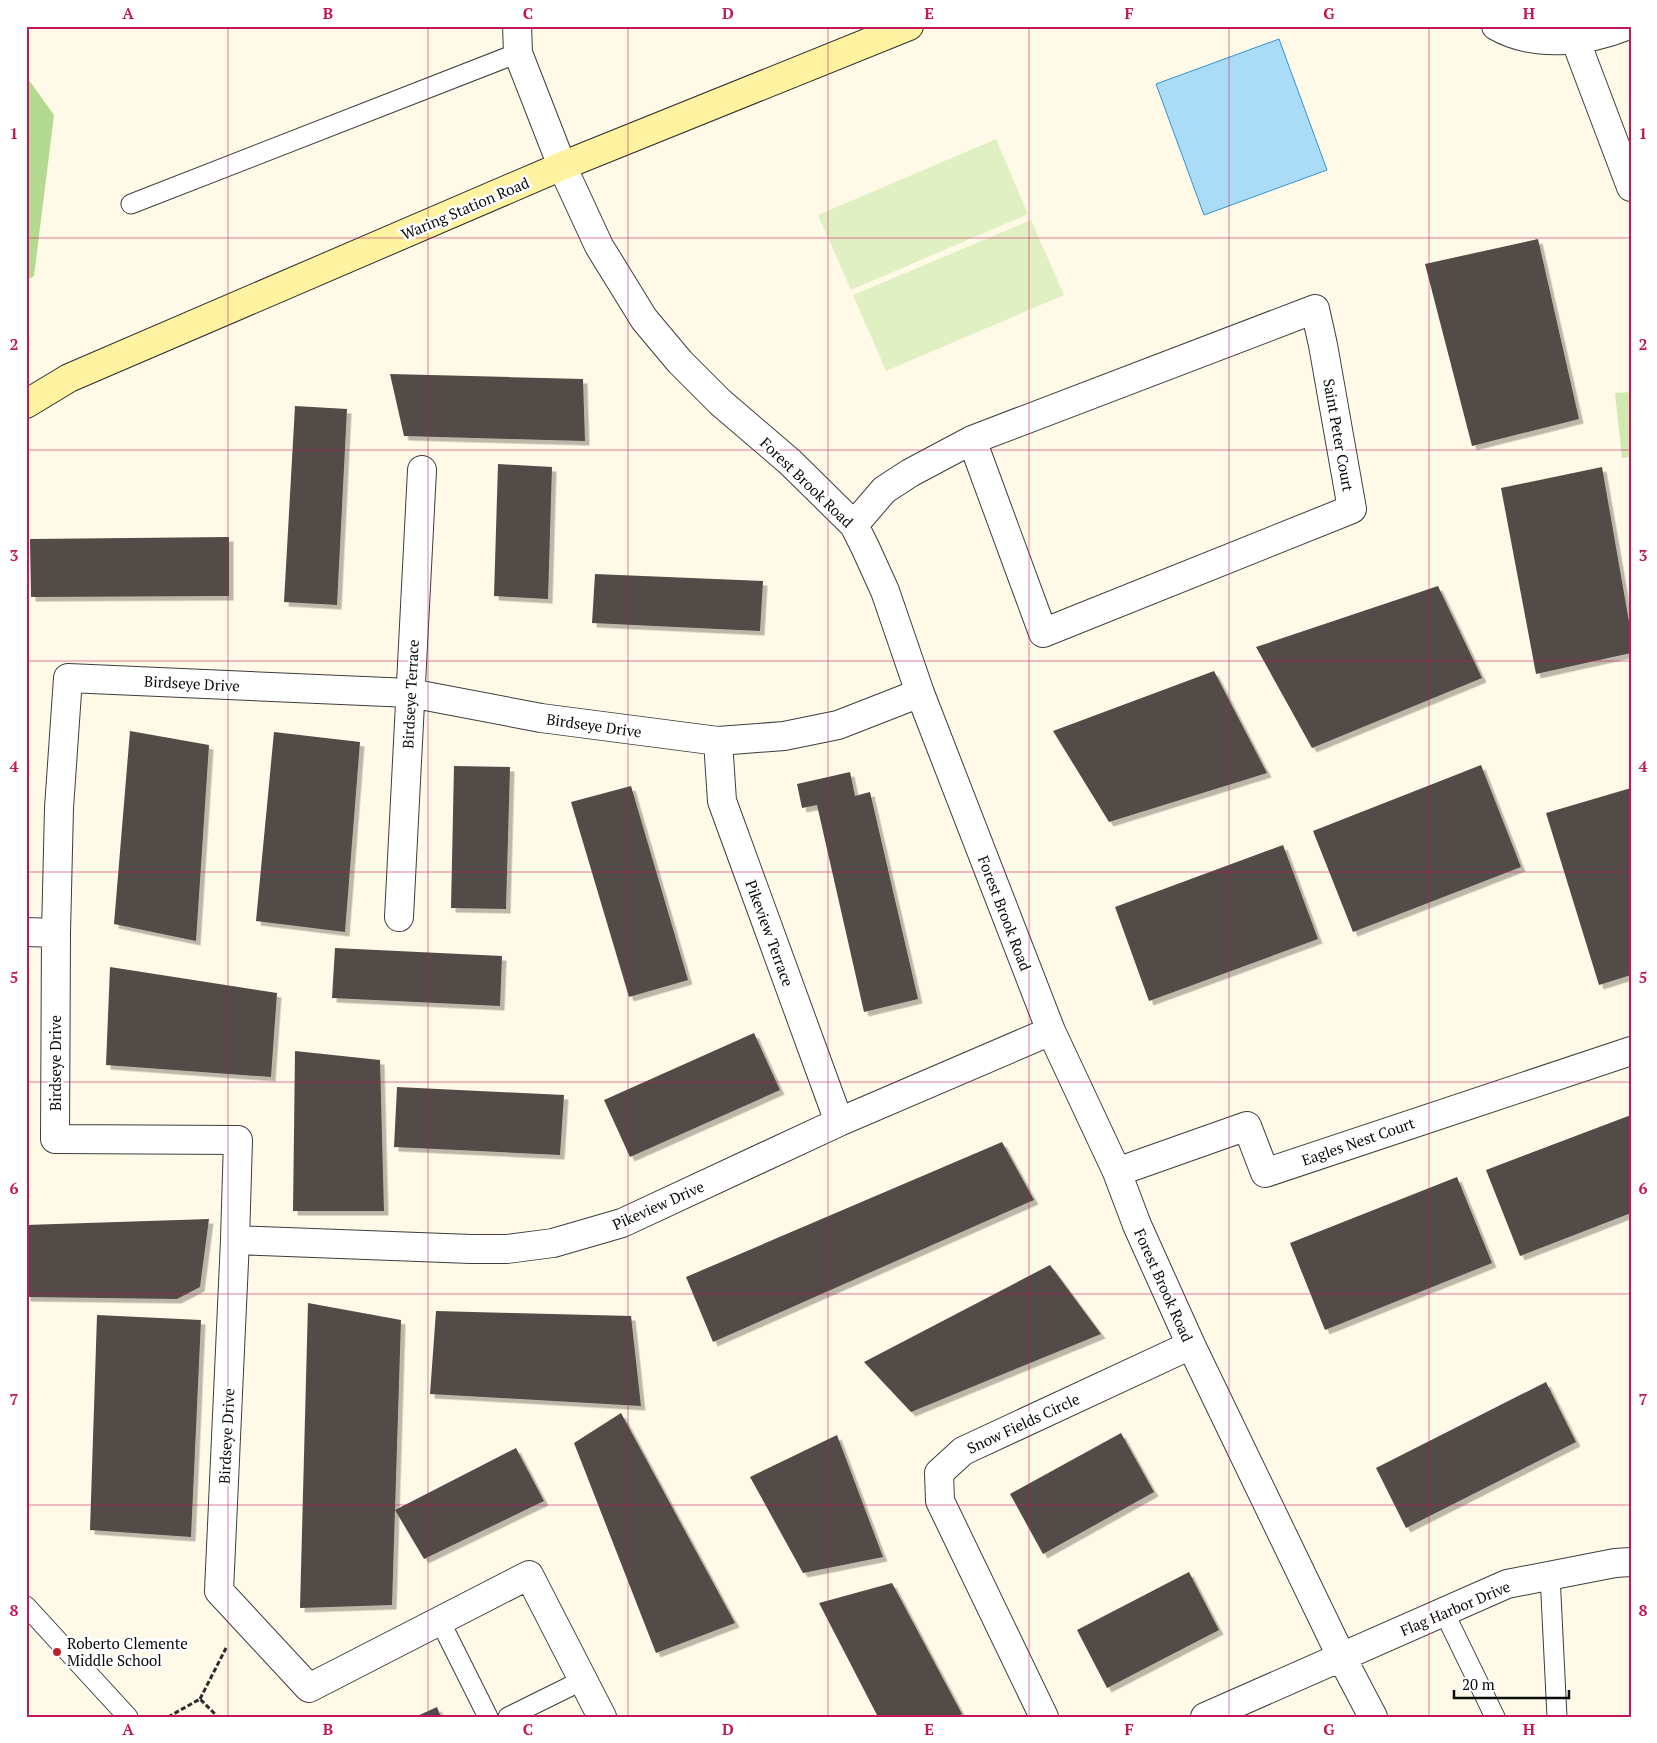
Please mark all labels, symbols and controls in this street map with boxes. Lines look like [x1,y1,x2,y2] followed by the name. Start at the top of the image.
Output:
[122,2,134,24] text: A
[323,2,333,24] text: B
[523,2,533,24] text: C
[722,2,734,24] text: D
[924,2,934,24] text: E
[1124,2,1134,24] text: F
[1323,2,1335,24] text: G
[1523,2,1535,24] text: H
[9,122,19,144] text: 1
[1638,122,1648,144] text: 1
[398,172,532,244] street label: Waring Station Road
[9,333,19,355] text: 2
[1638,333,1648,355] text: 2
[1319,377,1359,493] street label: Saint Peter Court
[756,432,858,532] street label: Forest Brook Road
[9,544,19,566] text: 3
[1638,544,1648,566] text: 3
[397,639,423,749] street label: Birdseye Terrace
[144,671,240,695] street label: Birdseye Drive
[545,708,643,742] street label: Birdseye Drive
[9,755,19,777] text: 4
[1638,755,1648,777] text: 4
[974,853,1036,973] street label: Forest Brook Road
[741,877,799,989] street label: Pikeview Terrace
[9,966,19,988] text: 5
[1638,966,1648,988] text: 5
[45,1015,65,1111] street label: Birdseye Drive
[1299,1112,1418,1170] street label: Eagles Nest Court
[609,1176,707,1234] street label: Pikeview Drive
[9,1177,19,1199] text: 6
[1638,1177,1648,1199] text: 6
[1130,1225,1198,1345] street label: Forest Brook Road
[9,1388,19,1410] text: 7
[214,1388,238,1484] street label: Birdseye Drive
[964,1388,1082,1458] street label: Snow Fields Circle
[1638,1388,1648,1410] text: 7
[1397,1576,1513,1640] street label: Flag Harbor Drive
[9,1599,19,1621] text: 8
[1638,1599,1648,1621] text: 8
[67,1633,188,1670] place label: Roberto Clemente Middle School
[51,1646,63,1658] marker: Roberto Clemente Middle School
[1454,1668,1570,1700] scale bar
[1462,1674,1495,1694] text: 20 m
[122,1718,134,1740] text: A
[323,1718,333,1740] text: B
[523,1718,533,1740] text: C
[722,1718,734,1740] text: D
[924,1718,934,1740] text: E
[1124,1718,1134,1740] text: F
[1323,1718,1335,1740] text: G
[1523,1718,1535,1740] text: H

